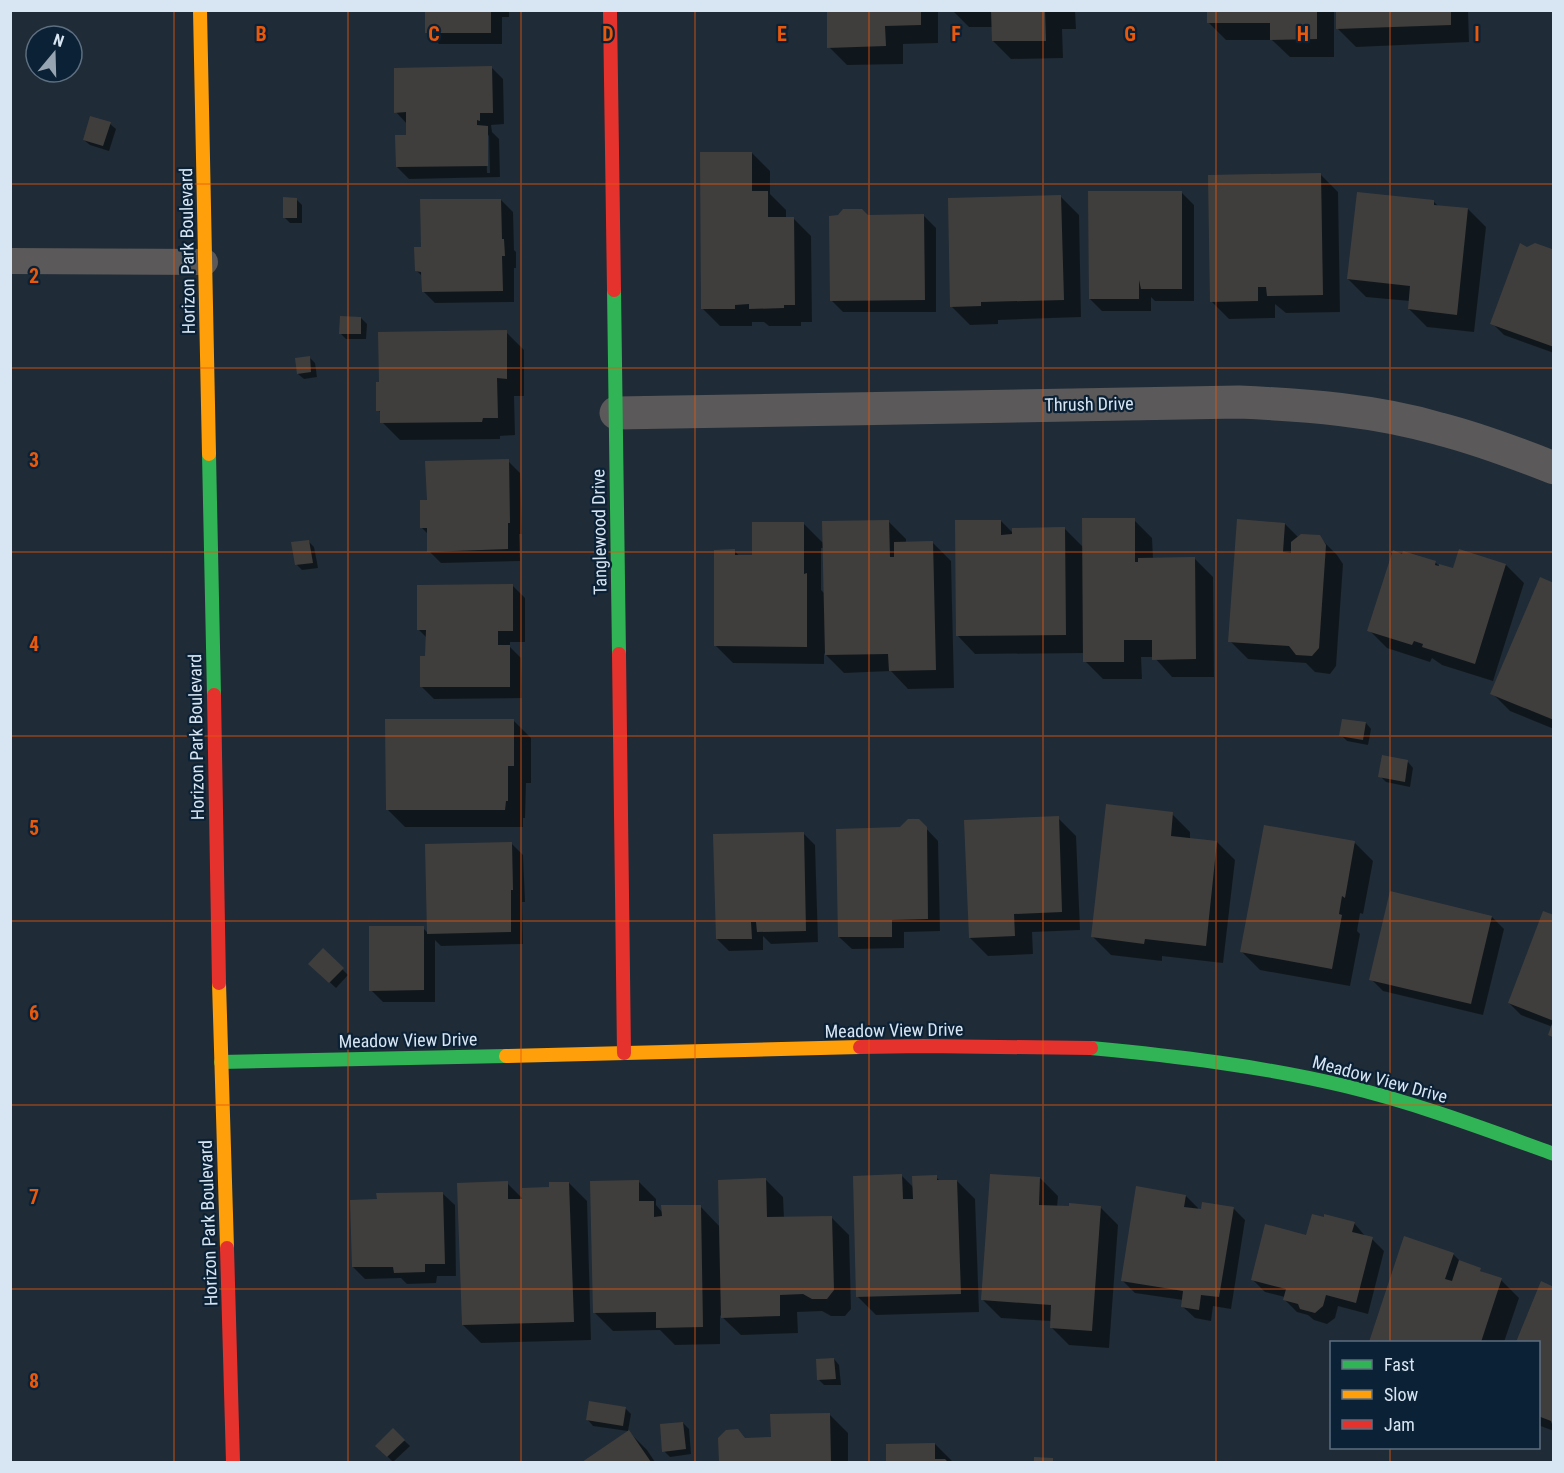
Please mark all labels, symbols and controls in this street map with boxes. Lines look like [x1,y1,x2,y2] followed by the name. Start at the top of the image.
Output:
[255,22,267,46] text: B
[428,22,440,46] text: C
[602,22,614,46] text: D
[777,22,787,46] text: E
[951,22,961,46] text: F
[1124,22,1136,46] text: G
[1297,22,1309,46] text: H
[1474,22,1480,46] text: I
[24,24,84,84] north arrow
[51,30,66,51] text: N
[175,168,199,334] street label: Horizon Park Boulevard
[29,264,39,288] text: 2
[1044,393,1134,415] street label: Thrush Drive
[29,448,39,472] text: 3
[587,469,611,595] street label: Tanglewood Drive
[29,632,39,656] text: 4
[184,654,208,820] street label: Horizon Park Boulevard
[29,816,39,840] text: 5
[29,1001,39,1025] text: 6
[824,1018,964,1042] street label: Meadow View Drive
[338,1028,478,1052] street label: Meadow View Drive
[1310,1051,1450,1107] street label: Meadow View Drive
[195,1140,221,1306] street label: Horizon Park Boulevard
[29,1185,39,1209] text: 7
[1330,1341,1540,1449] legend
[1384,1354,1415,1375] text: Fast
[29,1369,39,1393] text: 8
[1384,1384,1419,1405] text: Slow
[1384,1414,1415,1435] text: Jam

